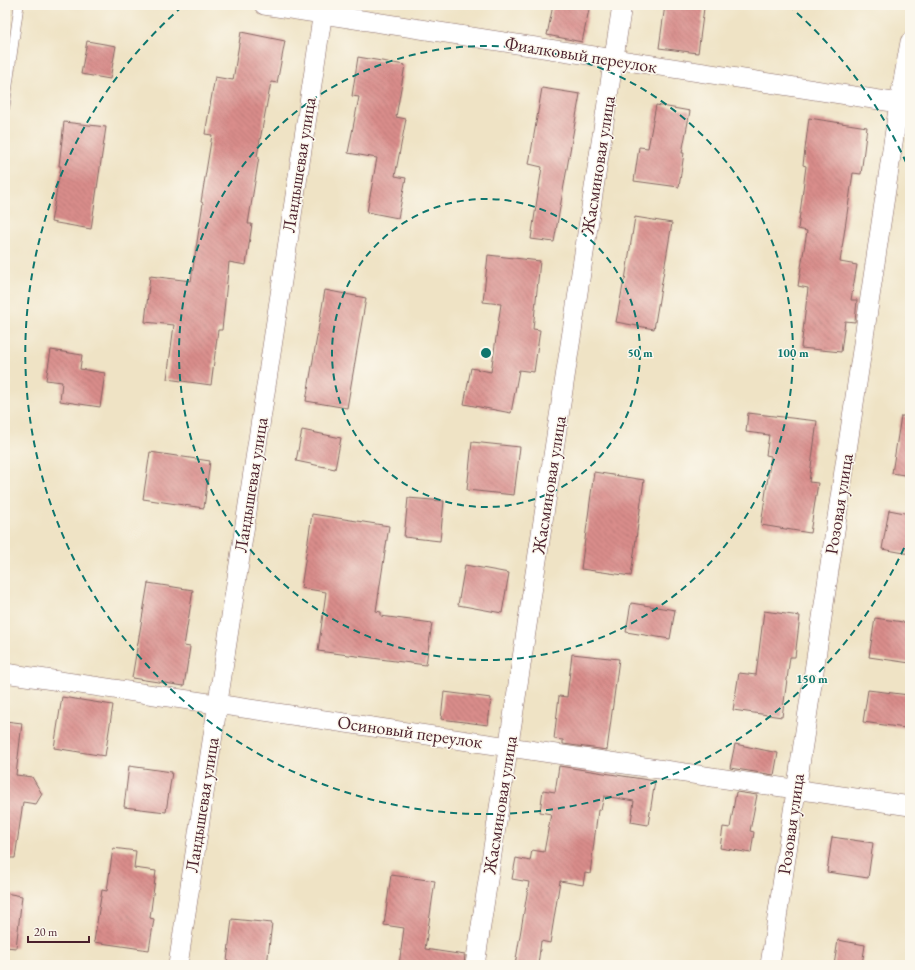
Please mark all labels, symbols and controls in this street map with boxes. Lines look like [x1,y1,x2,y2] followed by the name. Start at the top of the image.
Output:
[503,31,659,78] street label: Фиалковый переулок
[575,93,620,237] street label: Жасминовая улица
[276,95,321,234] street label: Ландышевая улица
[627,345,653,361] text: 50 m
[777,345,809,361] text: 100 m
[479,346,493,360] centre of rings
[526,413,571,557] street label: Жасминовая улица
[228,415,273,554] street label: Ландышевая улица
[819,451,858,556] street label: Розовая улица
[796,671,828,687] text: 150 m
[336,710,485,753] street label: Осиновый переулок
[477,733,522,877] street label: Жасминовая улица
[179,735,224,874] street label: Ландышевая улица
[772,771,809,876] street label: Розовая улица
[28,918,89,944] scale bar
[34,924,58,940] text: 20 m

